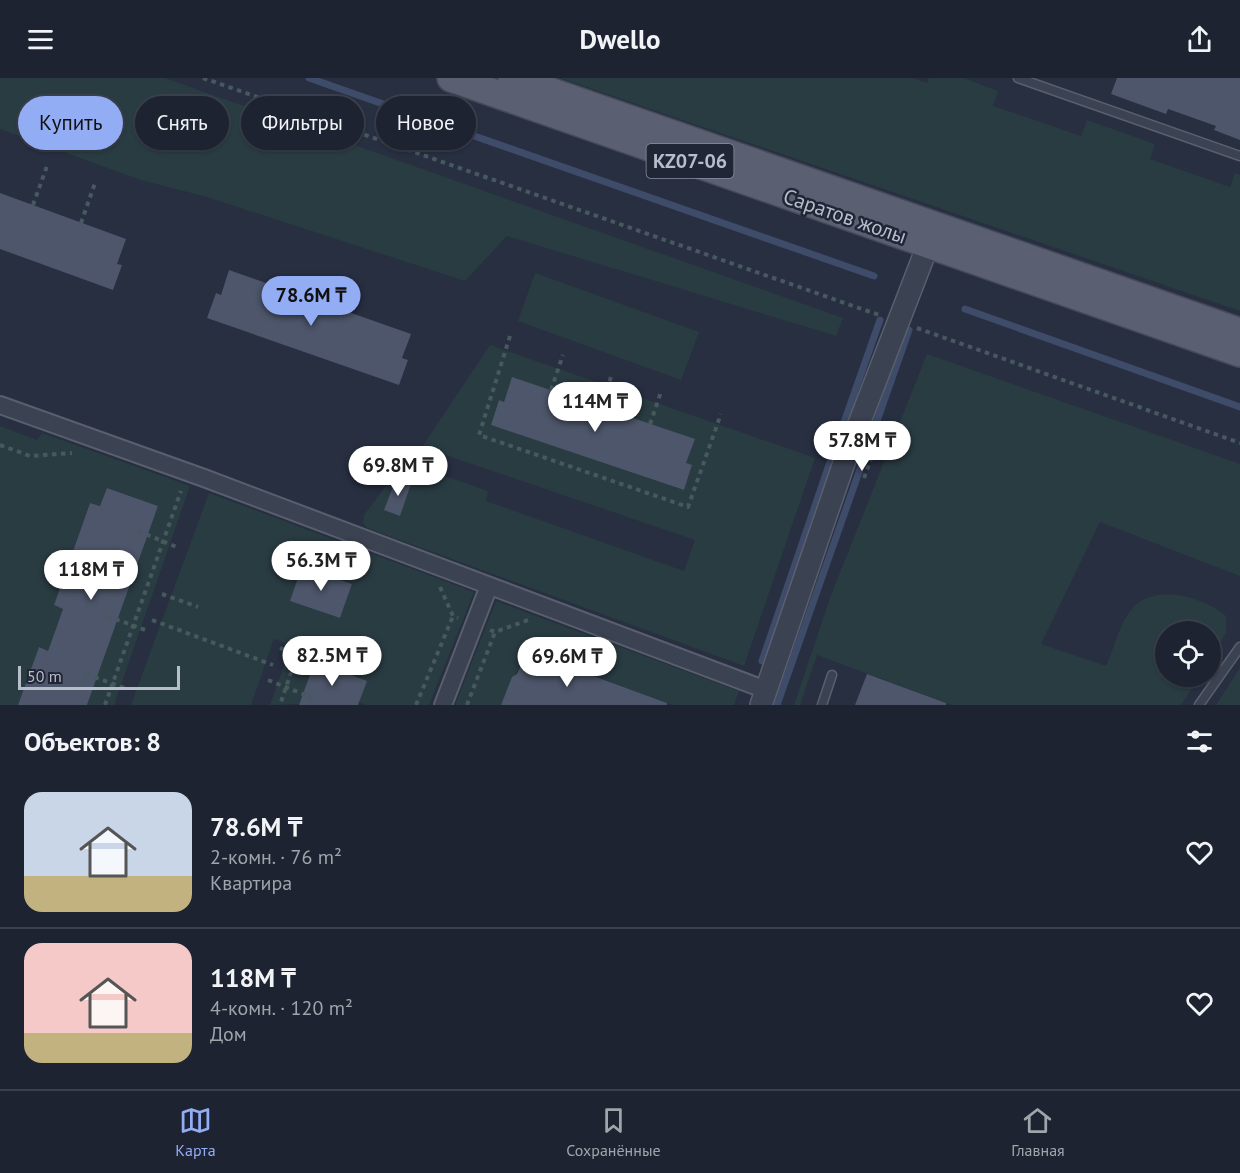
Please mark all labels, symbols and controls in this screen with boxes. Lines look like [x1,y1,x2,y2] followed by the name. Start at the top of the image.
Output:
[580,22,660,56] text: Dwello
[24,23,57,56] icon: menu
[1183,23,1216,56] icon: share
[18,96,123,150] chip: Купить
[135,96,229,150] chip: Снять
[241,96,364,150] chip: Фильтры
[376,96,476,150] chip: Новое
[646,144,734,178] road number: KZ07-06
[780,182,910,250] street label: Саратов жолы
[256,276,366,327] pin: 78.6M ₸
[276,282,346,308] text: 78.6M ₸
[546,382,644,433] pin: 114M ₸
[562,388,628,414] text: 114M ₸
[807,421,917,472] pin: 57.8M ₸
[828,427,896,453] text: 57.8M ₸
[343,446,453,497] pin: 69.8M ₸
[363,452,433,478] text: 69.8M ₸
[266,541,376,592] pin: 56.3M ₸
[286,547,356,573] text: 56.3M ₸
[42,550,140,601] pin: 118M ₸
[58,556,124,582] text: 118M ₸
[1155,621,1221,687] map controls
[1155,621,1221,687] button: locate
[277,636,387,687] pin: 82.5M ₸
[512,637,622,688] pin: 69.6M ₸
[297,642,367,668] text: 82.5M ₸
[532,643,602,669] text: 69.6M ₸
[18,663,180,690] scale bar
[27,666,62,686] text: 50 m
[24,725,161,758] text: Объектов: 8
[1183,725,1216,758] icon: filters
[210,810,302,843] text: 78.6M ₸
[72,816,144,888] icon: home
[1183,836,1216,869] icon: heart
[210,844,342,870] text: 2-комн. · 76 m²
[210,870,292,896] text: Квартира
[210,961,296,994] text: 118M ₸
[72,967,144,1039] icon: home
[1183,987,1216,1020] icon: heart
[210,995,353,1021] text: 4-комн. · 120 m²
[210,1021,247,1047] text: Дом
[175,1104,216,1160] tab: Карта
[566,1104,661,1160] tab: Сохранённые
[1011,1104,1065,1160] tab: Главная

